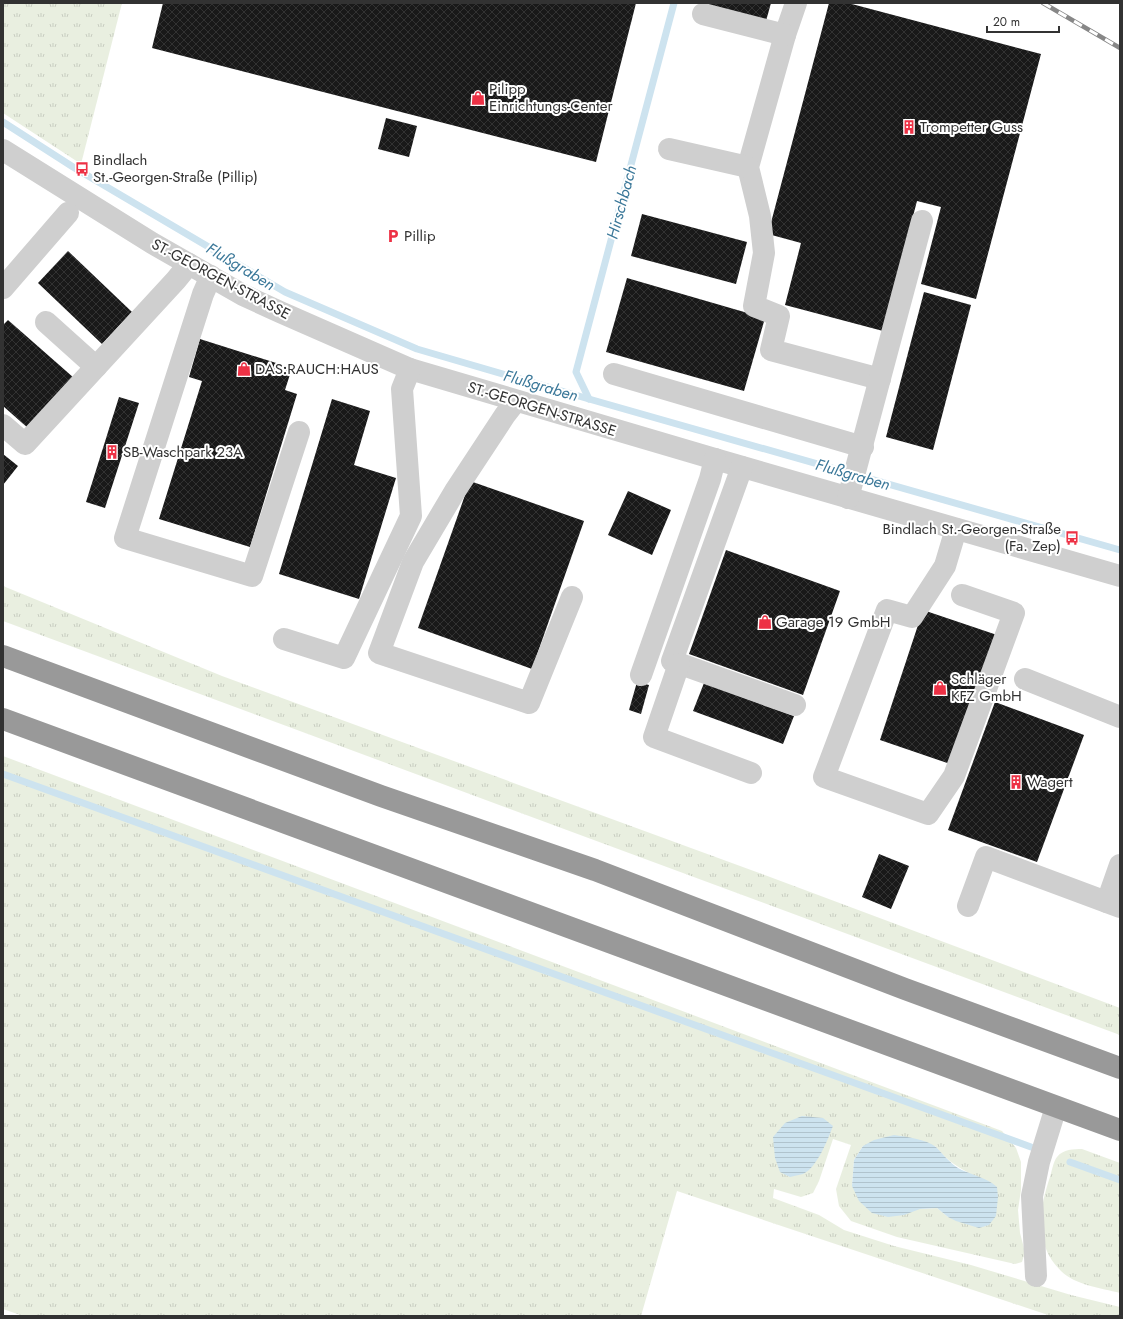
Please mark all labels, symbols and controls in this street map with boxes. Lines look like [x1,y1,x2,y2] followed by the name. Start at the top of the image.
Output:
[987,8,1059,34] scale bar
[993,13,1020,31] text: 20 m
[489,78,613,117] place label: Pilipp Einrichtungs-Center
[470,90,486,106] shop icon: Pilipp Einrichtungs-Center
[920,116,1023,138] place label: Trompetter Guss
[901,119,917,135] building icon: Trompetter Guss
[93,149,258,188] place label: Bindlach St.-Georgen-Straße (Pillip)
[74,161,90,177] bus stop icon: Bindlach St.-Georgen-Straße (Pillip)
[601,163,642,242] water label: Hirschbach
[404,225,436,247] place label: Pillip
[385,228,401,244] parking icon: Pillip
[148,233,294,325] street label: ST.-GEORGEN-STRASSE
[202,237,279,296] water label: Flußgraben
[255,358,379,380] place label: DAS:RAUCH:HAUS
[236,361,252,377] shop icon: DAS:RAUCH:HAUS
[501,364,581,407] water label: Flußgraben
[465,376,619,442] street label: ST.-GEORGEN-STRASSE
[123,441,243,463] place label: SB-Waschpark 23A
[104,444,120,460] building icon: SB-Waschpark 23A
[813,453,893,496] water label: Flußgraben
[882,518,1061,557] place label: Bindlach St.-Georgen-Straße (Fa. Zep)
[1064,530,1080,546] bus stop icon: Bindlach St.-Georgen-Straße (Fa. Zep)
[776,611,890,633] place label: Garage 19 GmbH
[757,614,773,630] shop icon: Garage 19 GmbH
[951,668,1022,707] place label: Schläger KFZ GmbH
[932,680,948,696] shop icon: Schläger KFZ GmbH
[1027,771,1073,793] place label: Wagert
[1008,774,1024,790] building icon: Wagert

